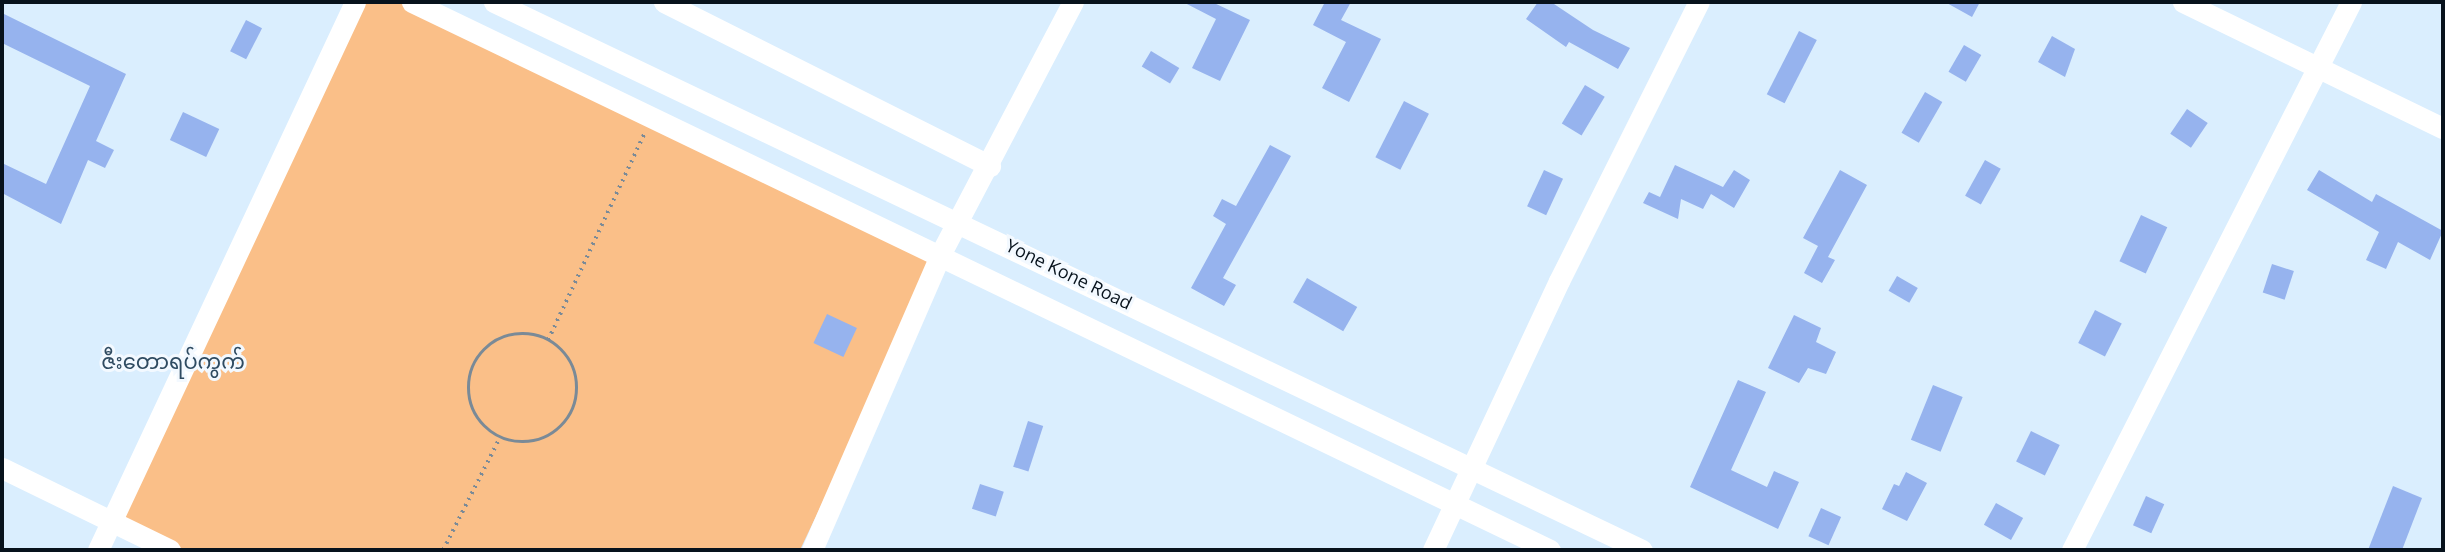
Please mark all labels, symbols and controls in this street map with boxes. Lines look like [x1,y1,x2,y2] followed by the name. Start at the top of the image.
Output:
[1003,234,1135,314] street label: Yone Kone Road
[101,348,245,374] district label: ဇီးတောရပ်ကွက်

